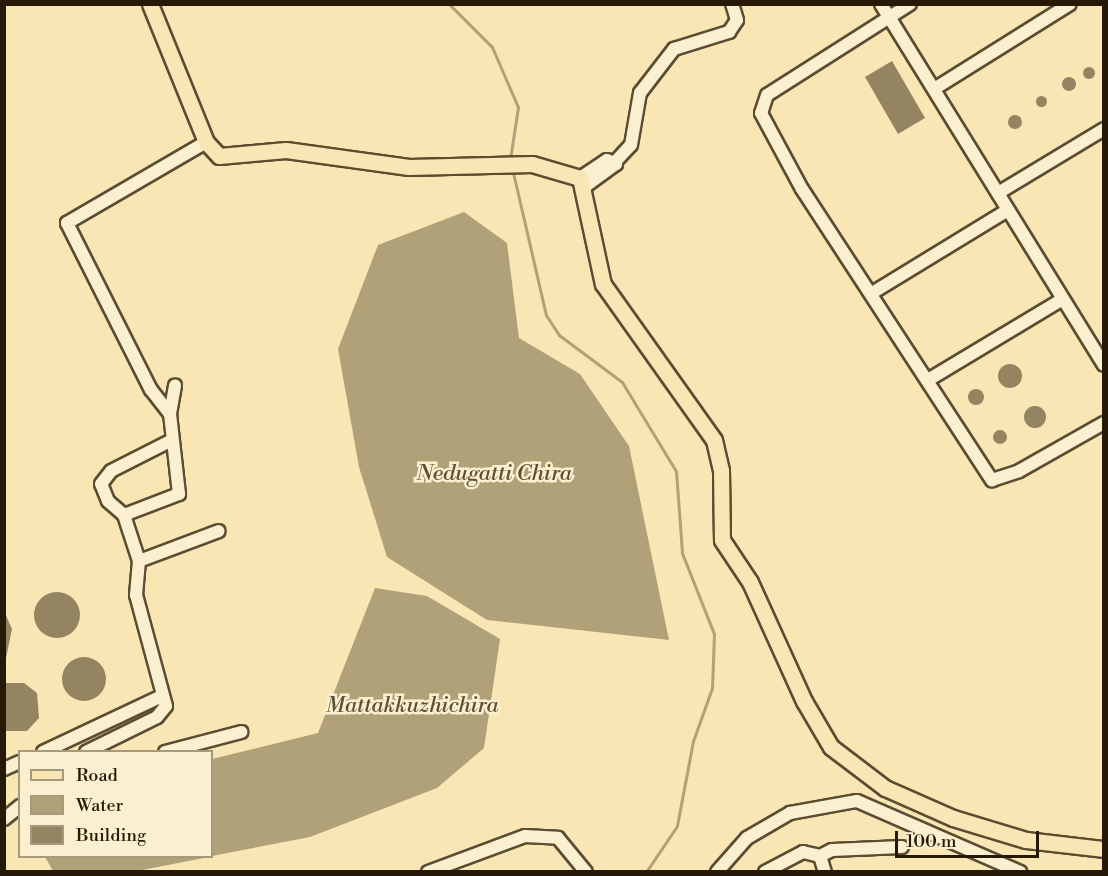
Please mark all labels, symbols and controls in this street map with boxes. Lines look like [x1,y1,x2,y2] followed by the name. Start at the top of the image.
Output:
[416,461,572,487] water label: Nedugatti Chira
[326,693,498,719] water label: Mattakkuzhichira
[18,750,213,858] legend
[76,764,118,787] text: Road
[76,794,123,817] text: Water
[898,819,1042,857] scale bar
[76,824,146,847] text: Building
[906,830,957,853] text: 100 m

